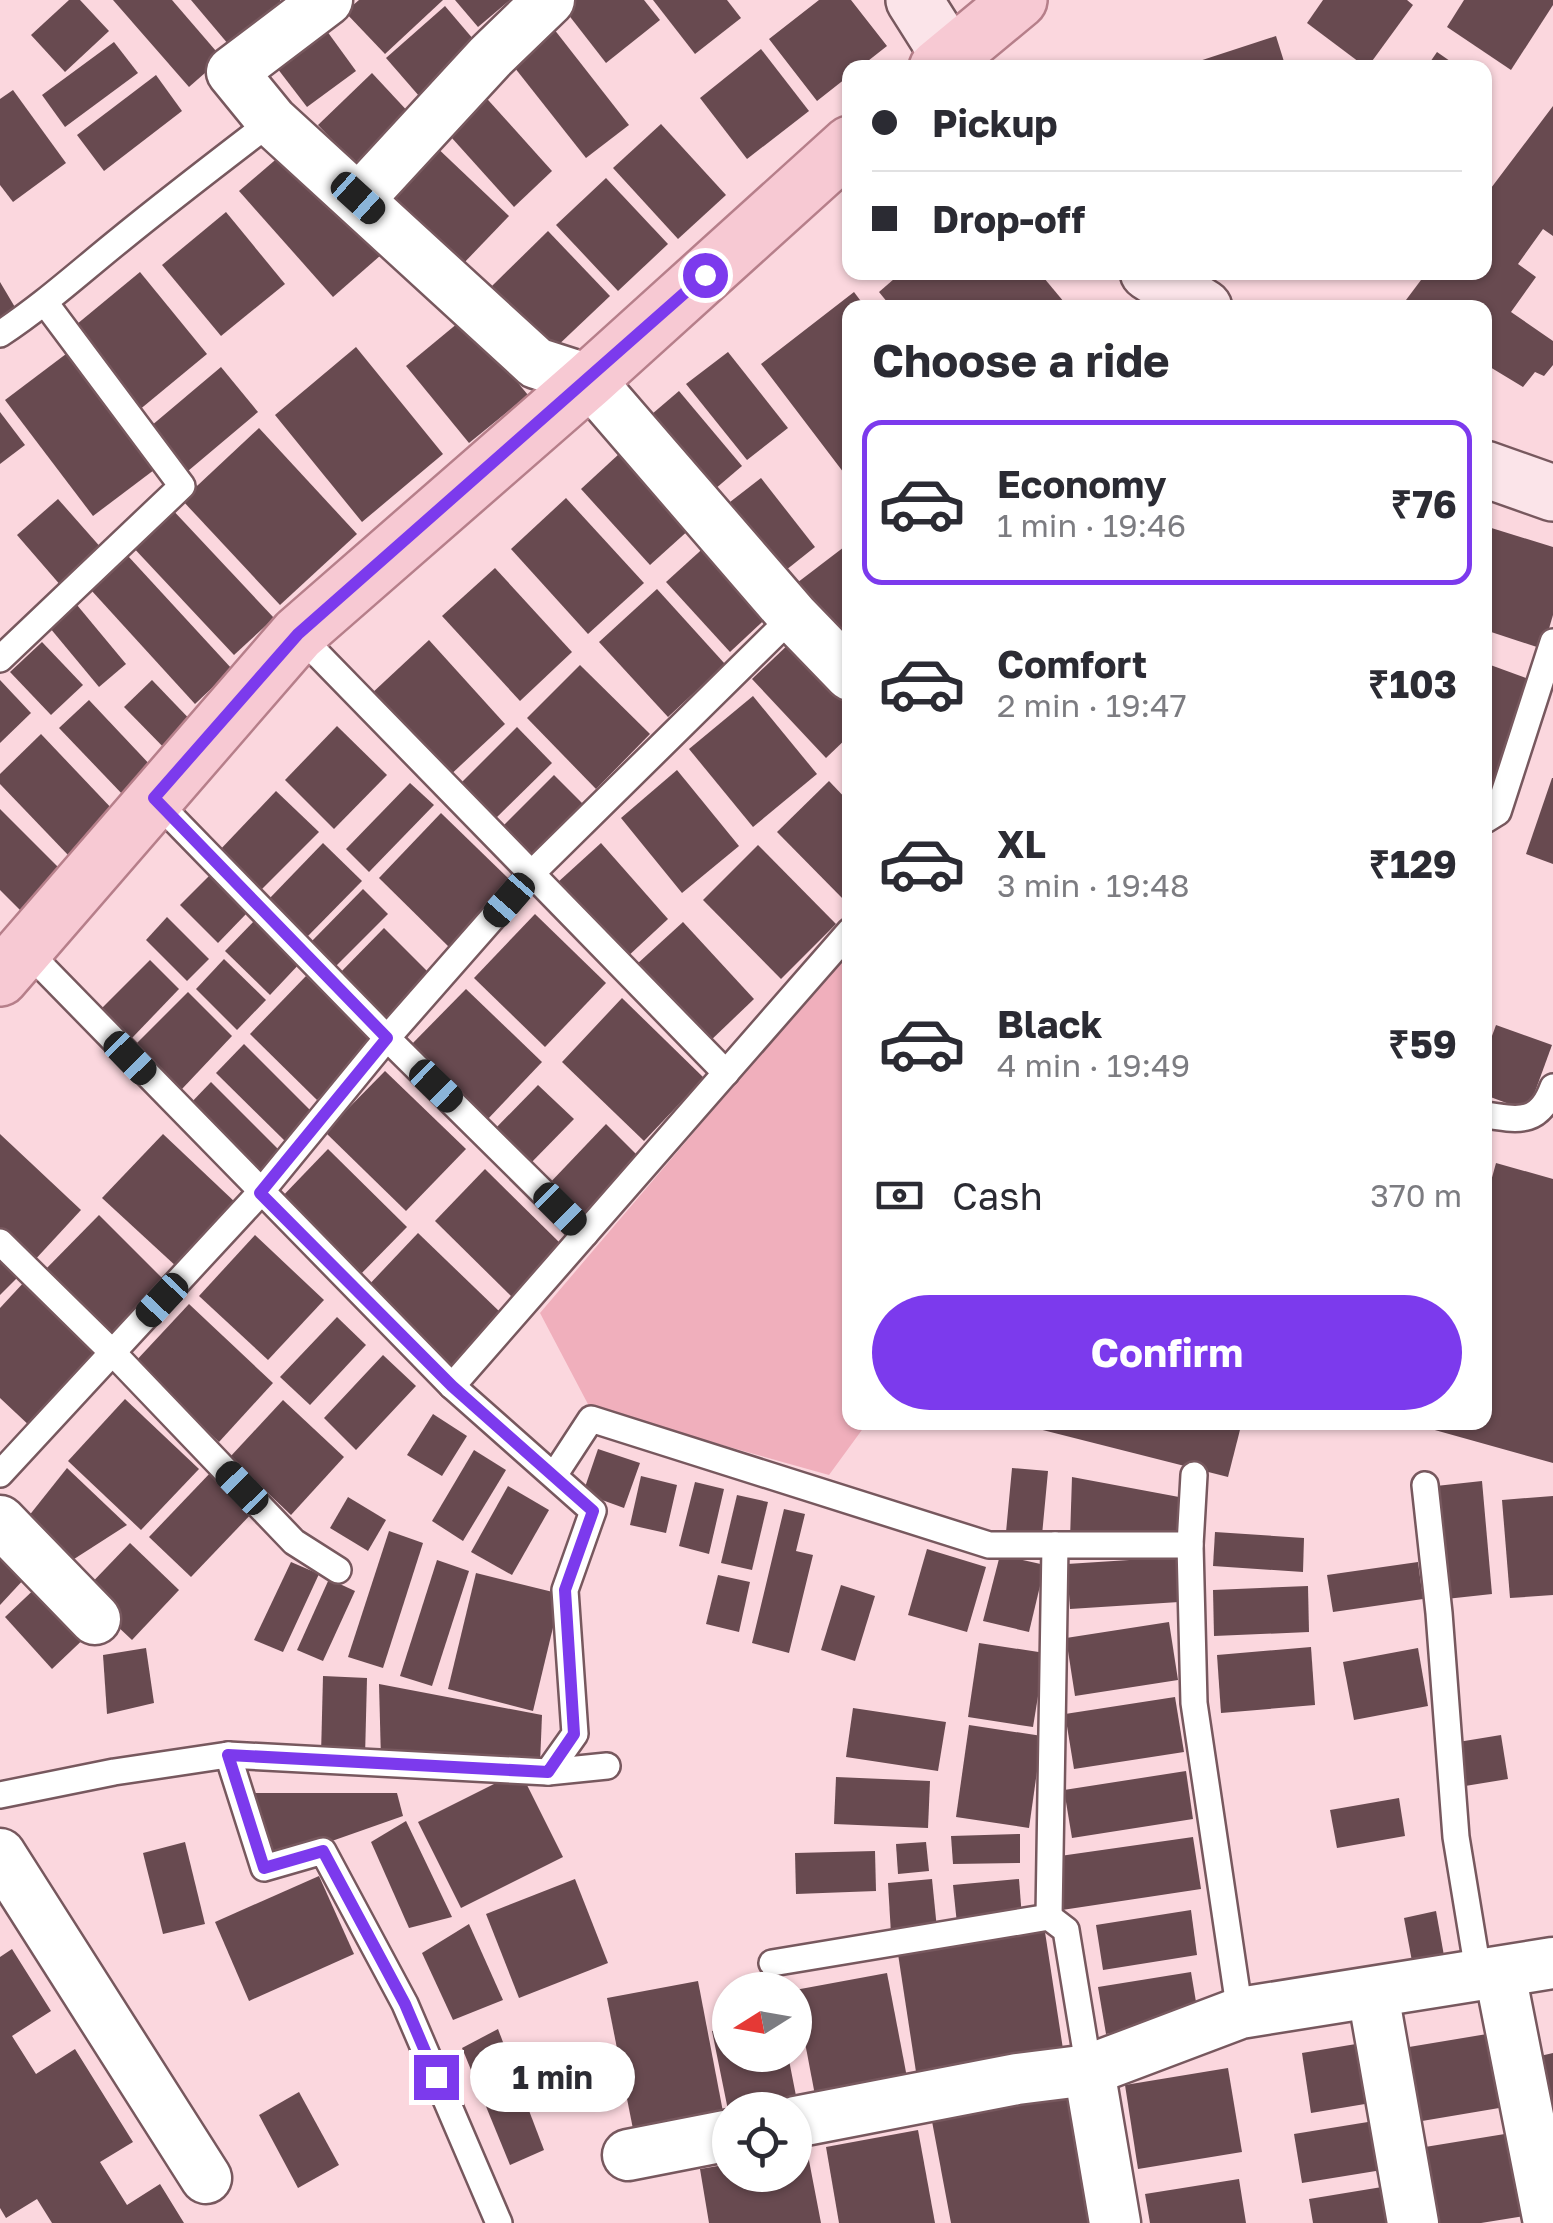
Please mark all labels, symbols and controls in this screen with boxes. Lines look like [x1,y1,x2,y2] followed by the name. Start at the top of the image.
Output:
[932,100,1058,145] text: Pickup
[326,167,390,229] car
[932,196,1085,241] text: Drop-off
[683,253,728,298] route start
[872,333,1170,387] text: Choose a ride
[877,458,967,548] icon: car
[997,461,1166,506] text: Economy
[1390,481,1457,526] text: ₹76
[997,506,1186,544] text: 1 min · 19:46
[877,638,967,728] icon: car
[997,641,1147,686] text: Comfort
[1368,661,1457,706] text: ₹103
[997,686,1187,724] text: 2 min · 19:47
[877,818,967,908] icon: car
[997,821,1046,866] text: XL
[1368,841,1457,886] text: ₹129
[997,866,1189,904] text: 3 min · 19:48
[478,868,540,932] car
[877,998,967,1088] icon: car
[997,1001,1102,1046] text: Black
[1388,1021,1457,1066] text: ₹59
[98,1026,162,1090] car
[997,1046,1190,1084] text: 4 min · 19:49
[404,1054,468,1118] car
[872,1168,927,1223] icon: cash
[952,1173,1043,1218] text: Cash
[1370,1176,1462,1214] text: 370 m
[528,1177,592,1241] car
[131,1268,193,1332] car
[872,1295,1462,1410] button: Confirm
[210,1456,274,1520] car
[712,1972,812,2072] north arrow
[712,1972,812,2192] map controls
[471,2042,636,2112] callout: 1 min
[414,2055,459,2100] route end
[512,2058,593,2096] text: 1 min
[712,2092,812,2192] button: locate

